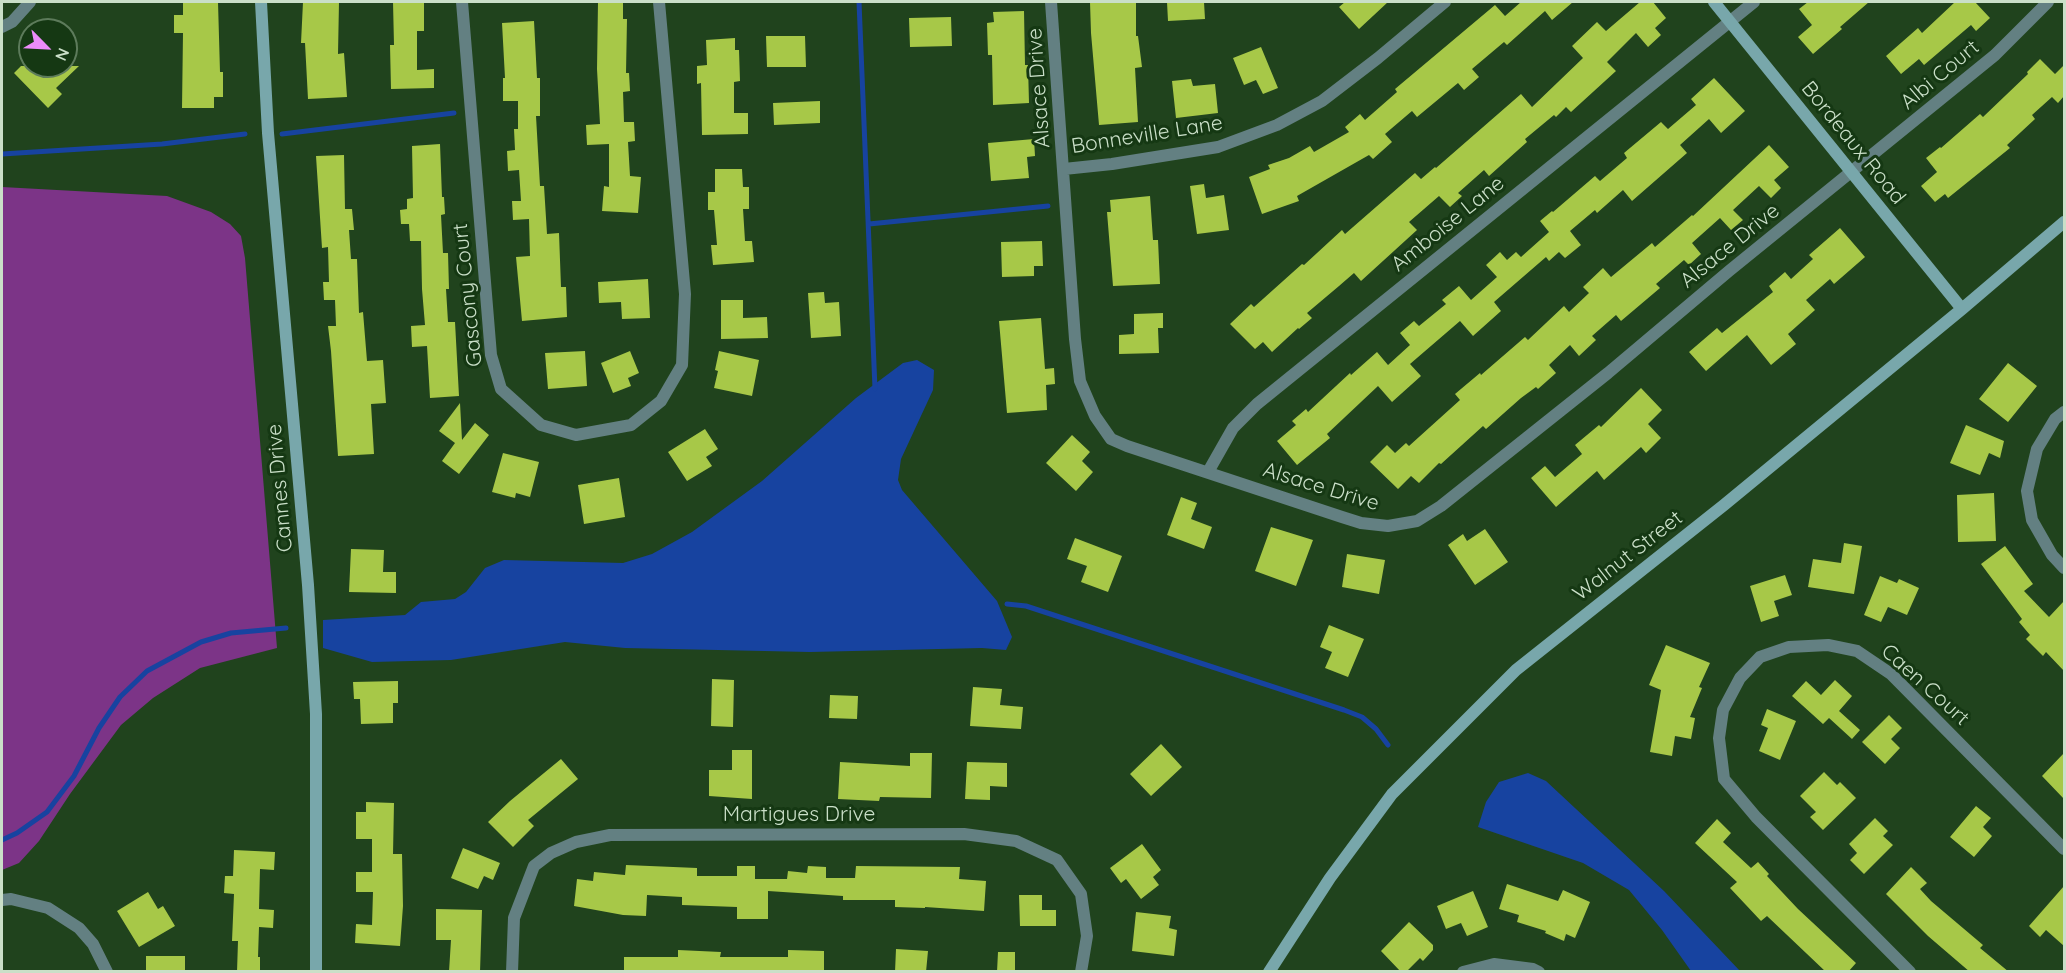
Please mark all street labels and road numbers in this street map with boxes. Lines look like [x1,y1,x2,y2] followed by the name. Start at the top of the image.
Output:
[1022,27,1056,149] street label: Alsace Drive
[1896,35,1984,115] street label: Albi Court
[1796,76,1910,210] street label: Bordeaux Road
[1070,111,1224,159] street label: Bonneville Lane
[1386,171,1510,277] street label: Amboise Lane
[1675,198,1785,294] street label: Alsace Drive
[448,222,488,368] street label: Gascony Court
[262,423,298,553] street label: Cannes Drive
[1260,457,1382,517] street label: Alsace Drive
[1568,505,1688,607] street label: Walnut Street
[1876,639,1974,731] street label: Caen Court
[723,802,875,828] street label: Martigues Drive

